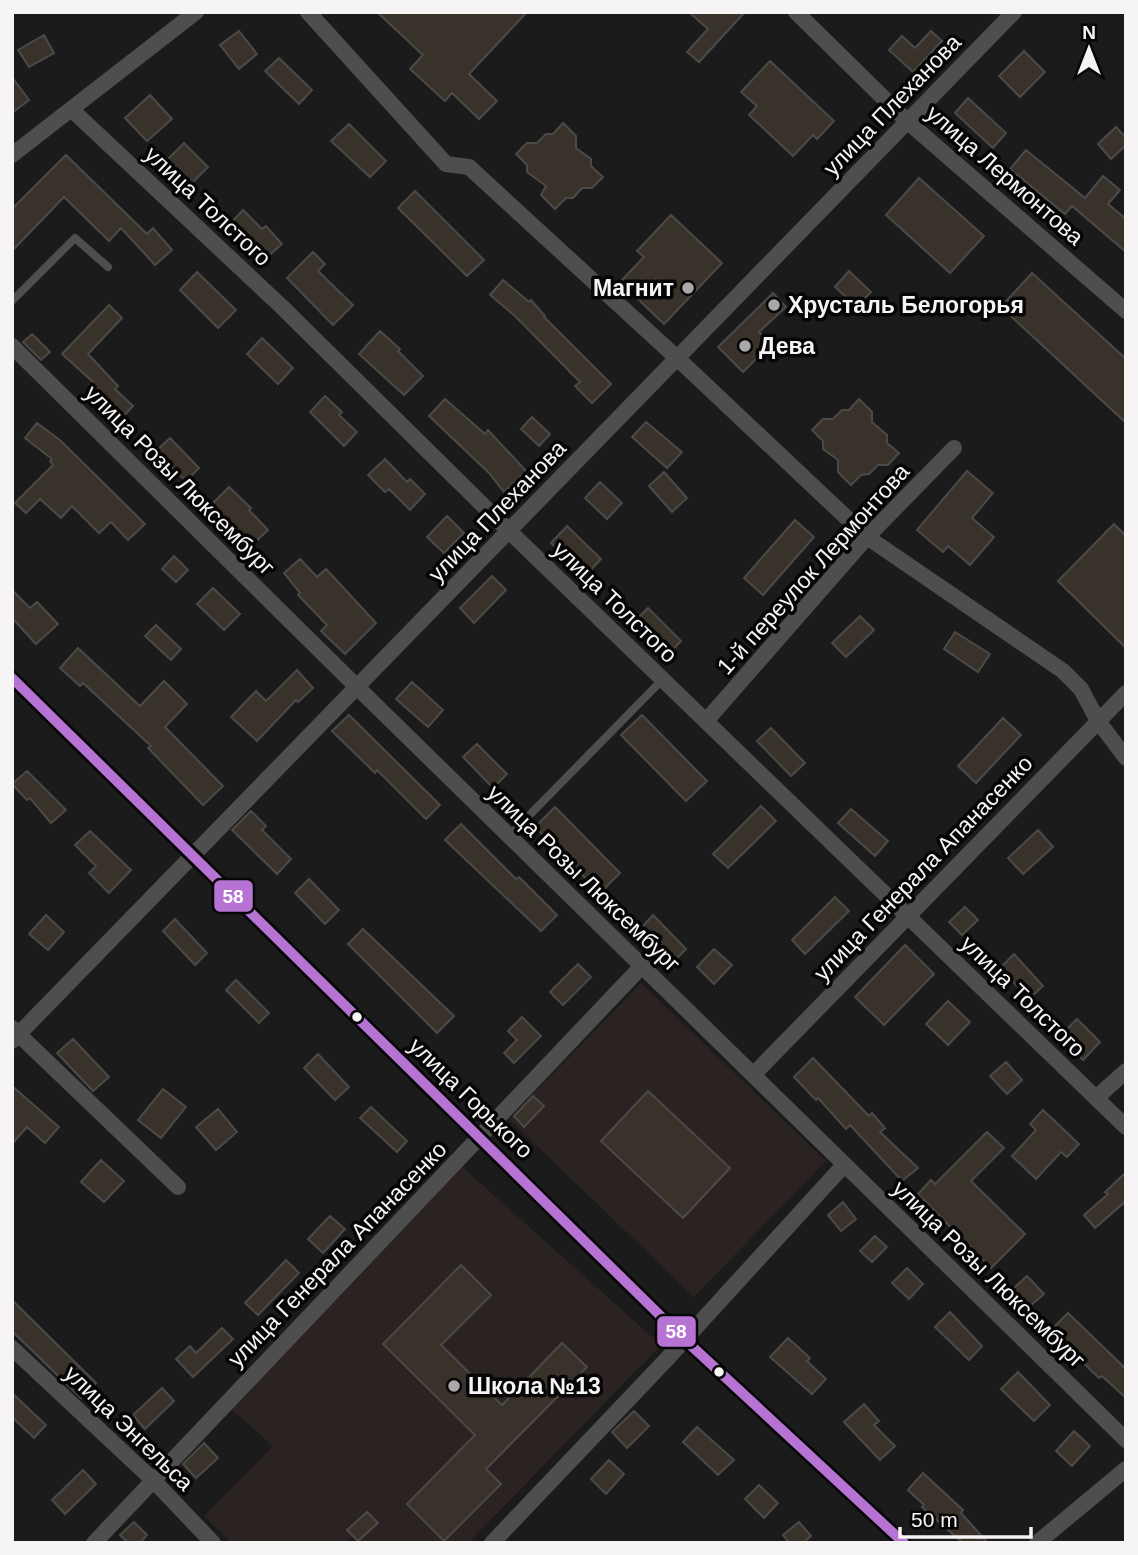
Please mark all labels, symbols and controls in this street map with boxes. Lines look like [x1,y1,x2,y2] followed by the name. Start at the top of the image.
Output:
[1054,14,1124,84] north arrow
[1082,22,1096,43] text: N
[818,29,966,181] street label: улица Плеханова
[921,100,1089,250] street label: улица Лермонтова
[140,141,276,271] street label: улица Толстого
[593,275,674,301] place label: Магнит
[680,280,696,296] marker: Магнит
[788,292,1024,318] place label: Хрусталь Белогорья
[766,297,782,313] marker: Хрусталь Белогорья
[759,333,815,359] place label: Дева
[737,338,753,354] marker: Дева
[80,380,280,580] street label: улица Розы Люксембург
[423,435,571,587] street label: улица Плеханова
[712,458,914,680] street label: 1-й переулок Лермонтова
[547,536,683,668] street label: улица Толстого
[808,750,1038,986] street label: улица Генерала Апанасенко
[482,779,686,977] street label: улица Розы Люксембург
[213,879,254,913] line badge: 58
[222,886,244,907] text: 58
[955,930,1091,1062] street label: улица Толстого
[350,1010,364,1024] unlabelled marker
[404,1032,538,1164] street label: улица Горького
[222,1136,452,1372] street label: улица Генерала Апанасенко
[887,1175,1091,1373] street label: улица Розы Люксембург
[656,1315,697,1348] line badge: 58
[665,1321,687,1342] text: 58
[59,1360,199,1496] street label: улица Энгельса
[712,1365,726,1379] unlabelled marker
[468,1373,601,1399] place label: Школа №13
[446,1378,462,1394] marker: Школа №13
[900,1496,1031,1540] scale bar
[911,1508,958,1531] text: 50 m

